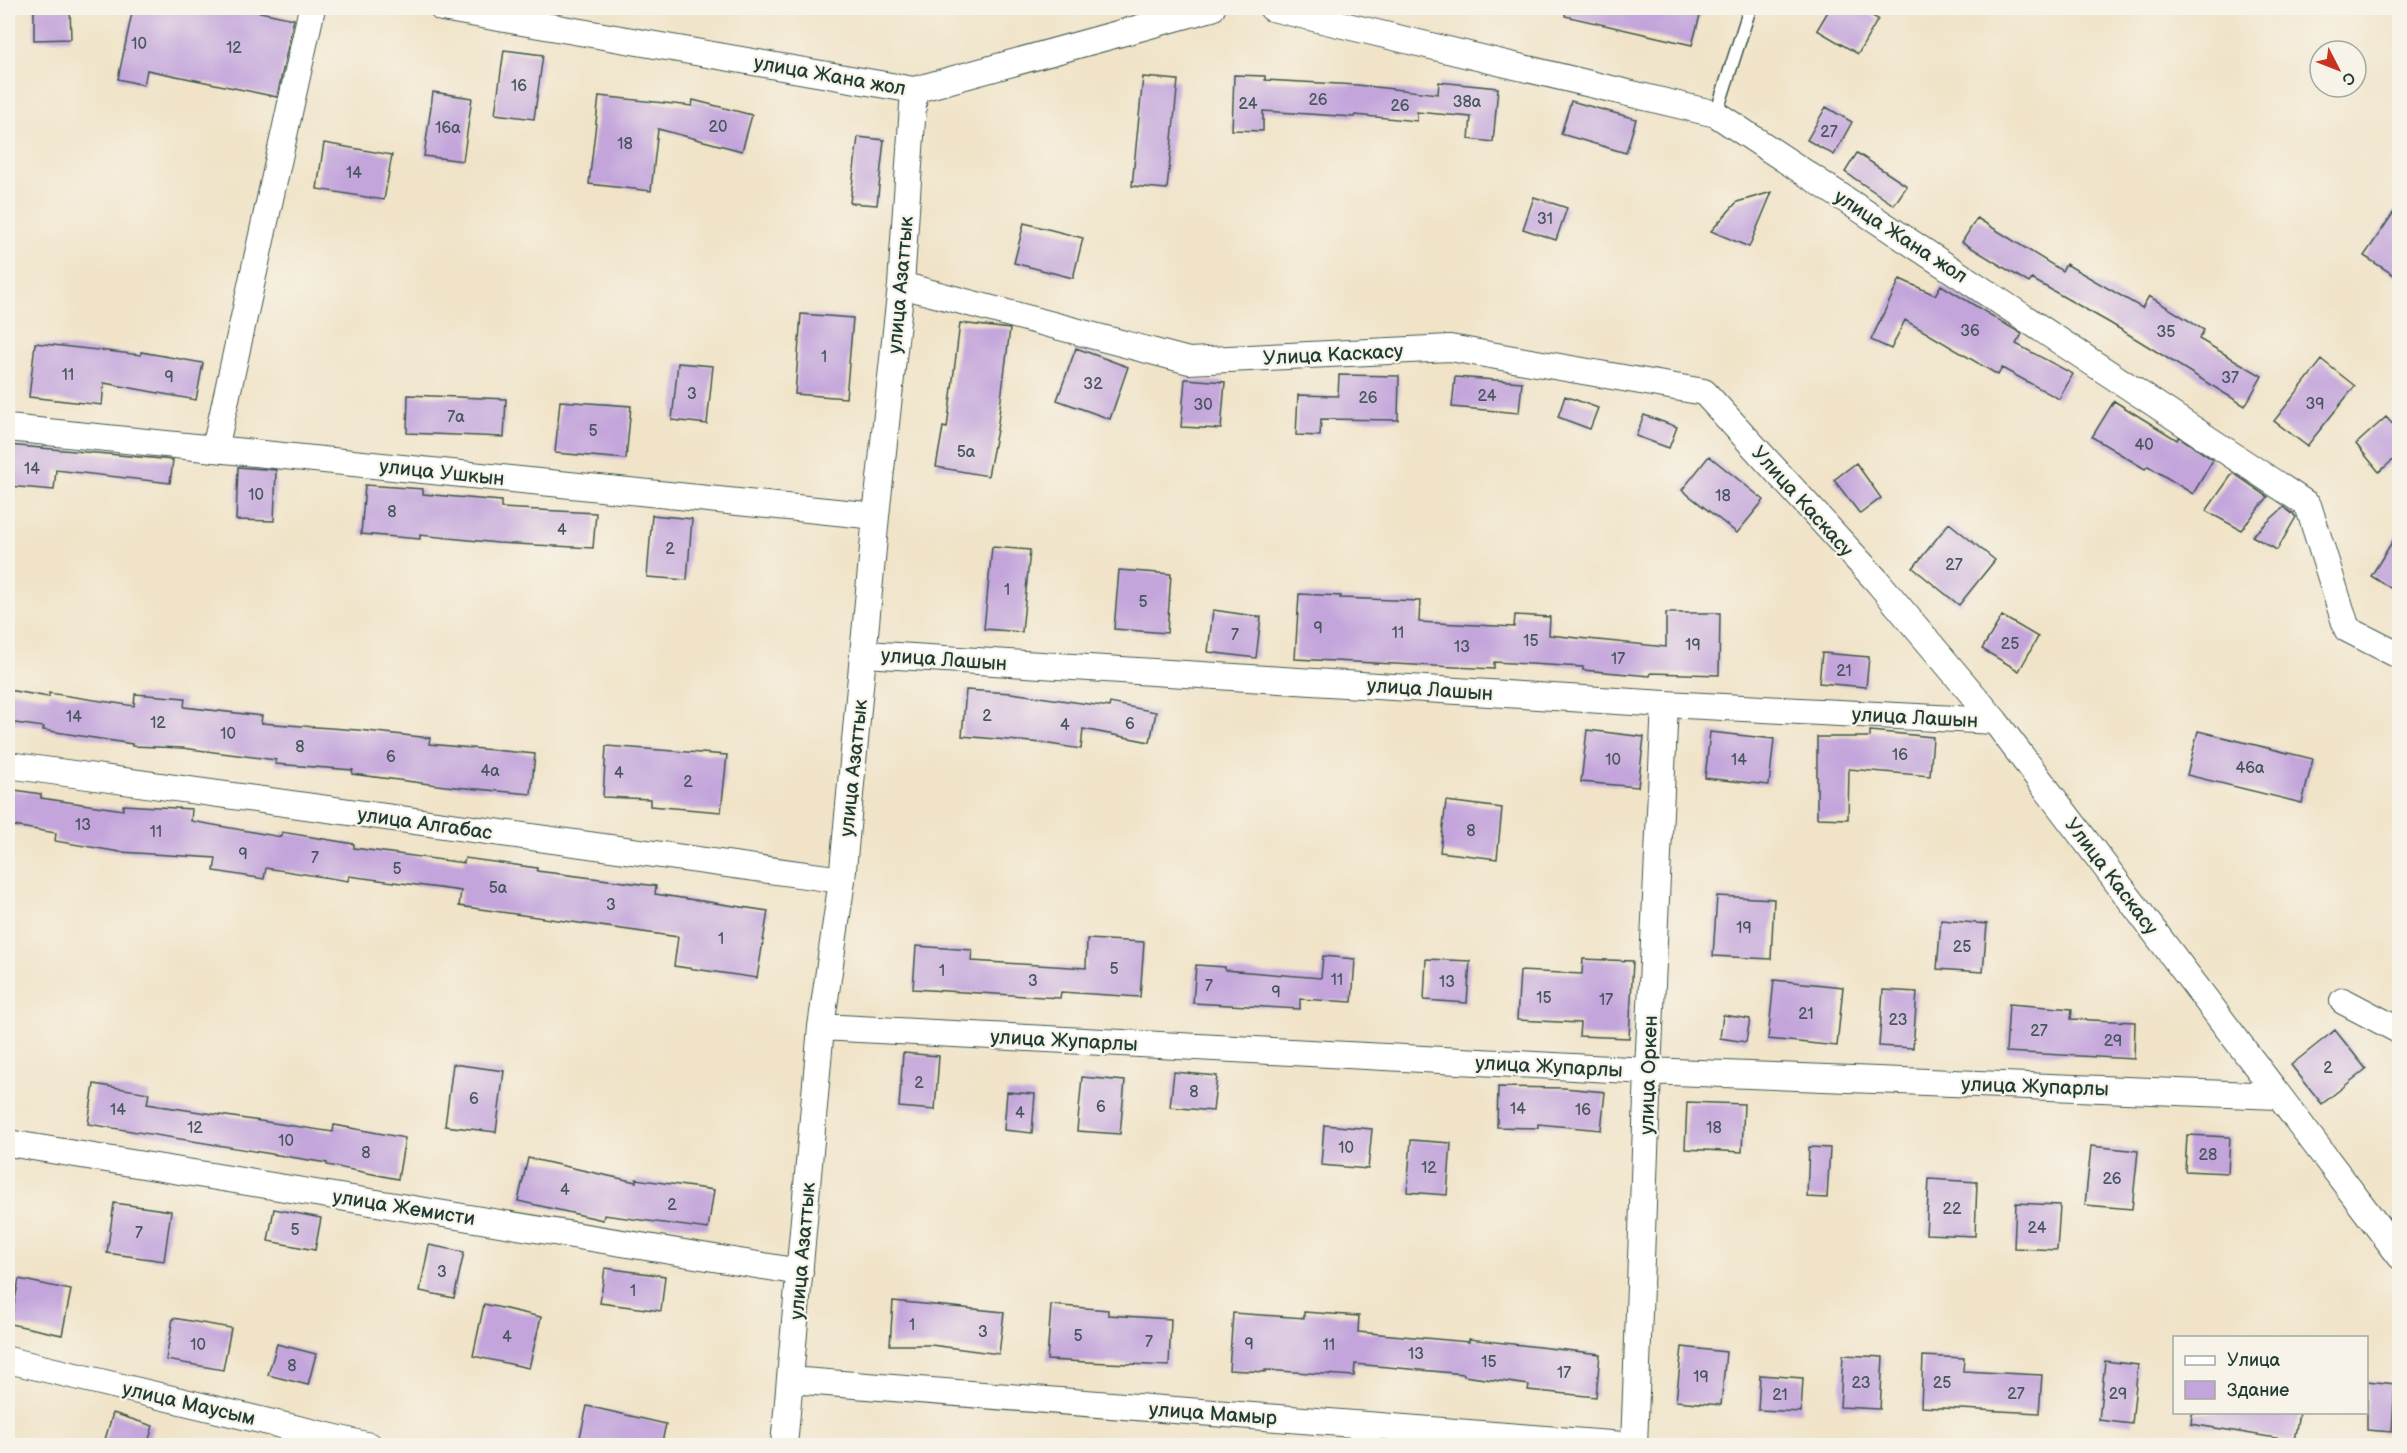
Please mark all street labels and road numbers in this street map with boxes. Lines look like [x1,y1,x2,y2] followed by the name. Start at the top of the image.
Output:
[752,51,908,101] street label: улица Жана жол
[1829,185,1971,289] street label: улица Жана жол
[883,215,919,355] street label: улица Азаттык
[1262,339,1404,371] street label: Улица Каскасу
[1746,442,1858,562] street label: Улица Каскасу
[378,454,506,491] street label: улица Ушкын
[880,644,1008,676] street label: улица Лашын
[1366,674,1494,706] street label: улица Лашын
[835,698,873,838] street label: улица Азаттык
[1851,703,1979,733] street label: улица Лашын
[356,803,494,845] street label: улица Алгабас
[2059,813,2163,940] street label: Улица Каскасу
[1635,1015,1663,1135] street label: улица Оркен
[990,1025,1138,1057] street label: улица Жупарлы
[1475,1051,1623,1083] street label: улица Жупарлы
[1961,1072,2109,1102] street label: улица Жупарлы
[785,1181,821,1321] street label: улица Азаттык
[331,1185,477,1231] street label: улица Жемисти
[120,1377,258,1431] street label: улица Маусым
[1148,1398,1278,1430] street label: улица Мамыр

